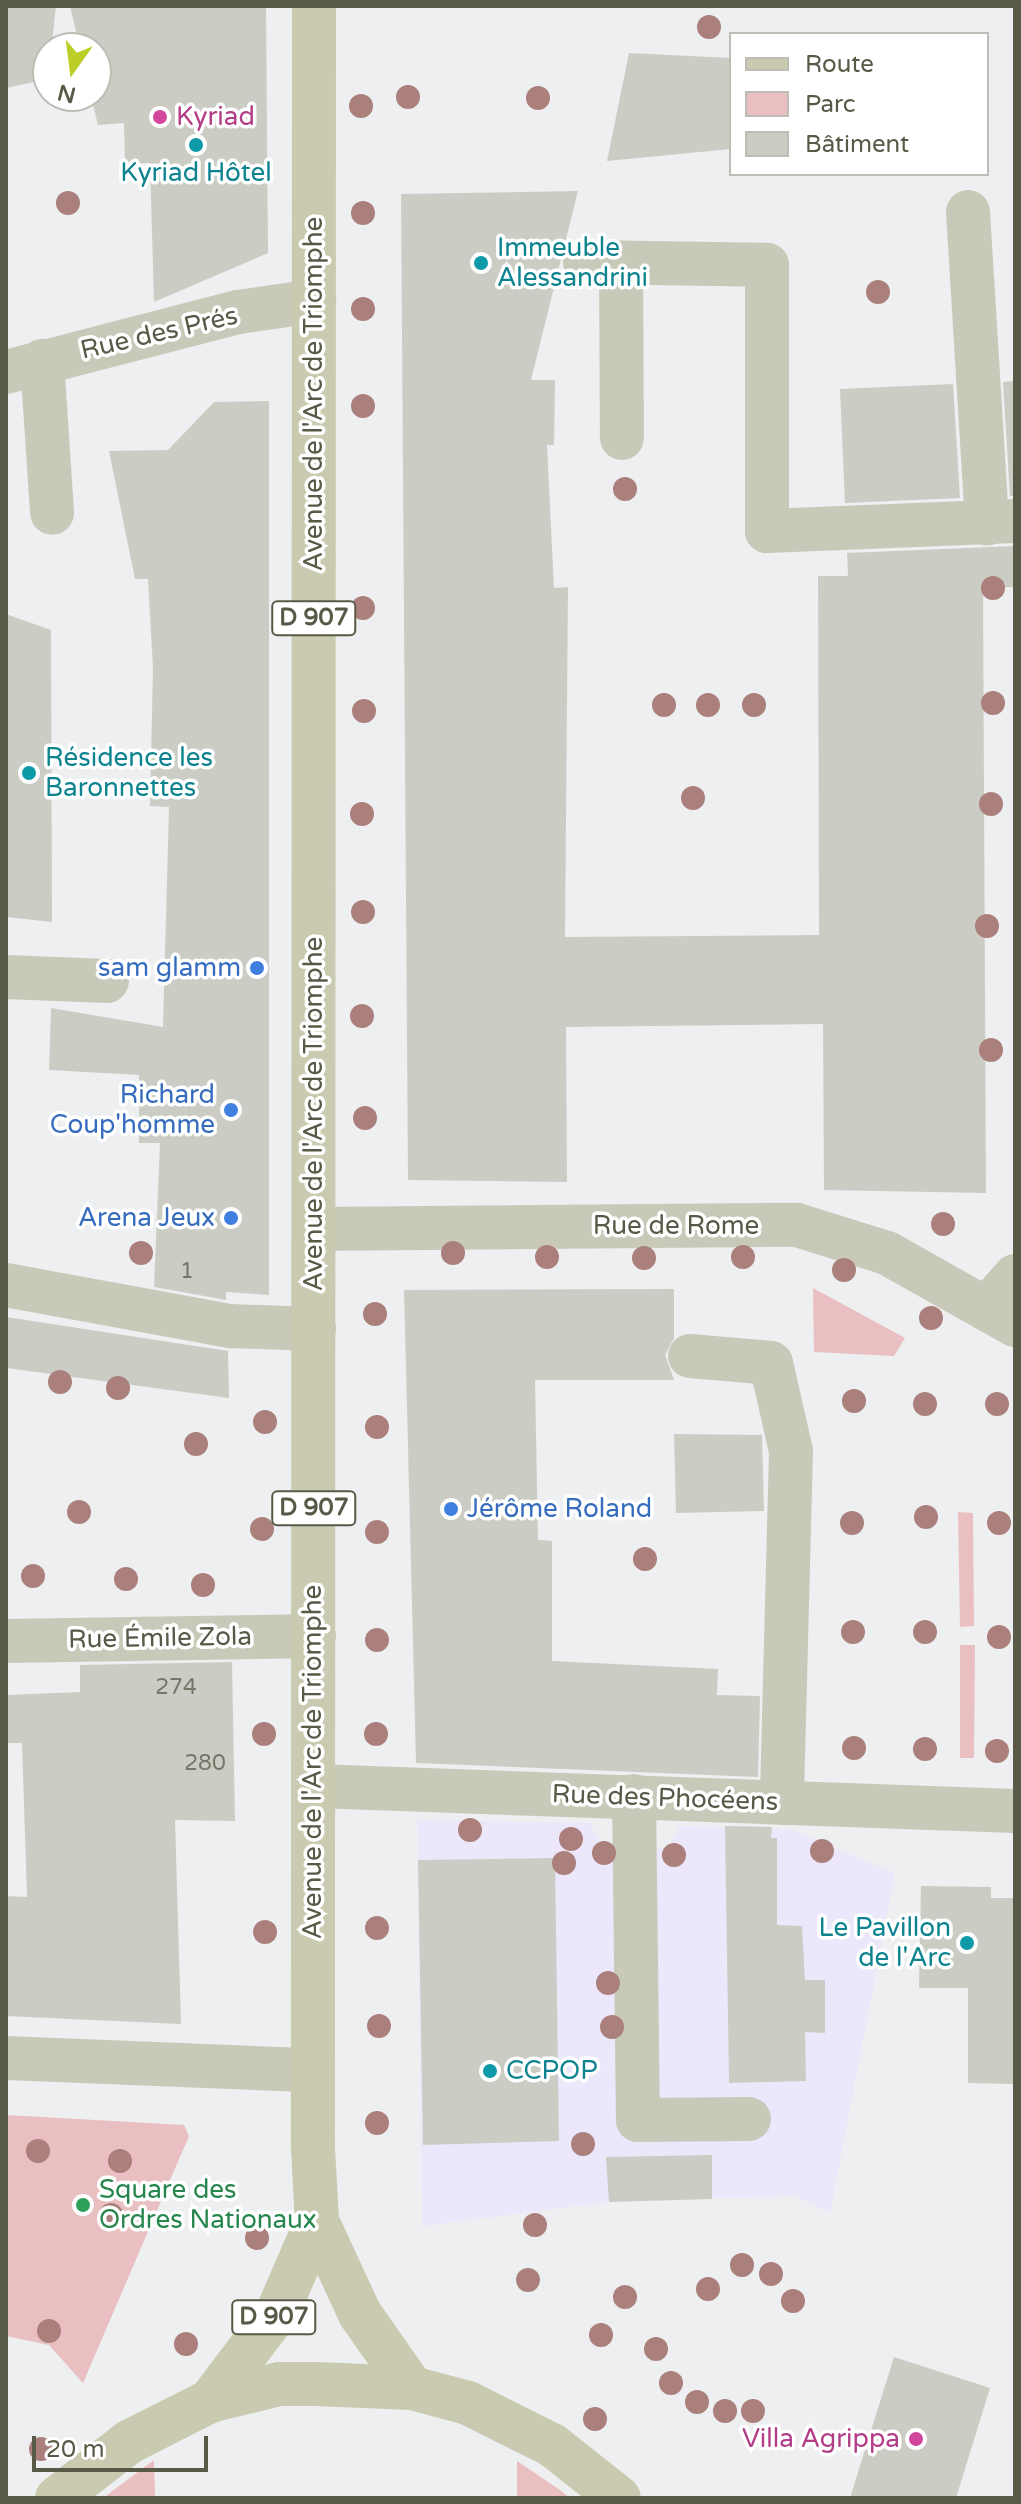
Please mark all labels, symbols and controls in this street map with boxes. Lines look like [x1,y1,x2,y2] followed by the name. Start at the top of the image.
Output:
[32,32,112,112] north arrow
[729,32,989,176] legend
[805,50,874,79] text: Route
[55,79,78,108] text: N
[805,90,856,119] text: Parc
[176,101,255,133] place label: Kyriad
[151,108,169,126] marker: Kyriad
[805,130,909,159] text: Bâtiment
[187,136,205,154] marker: Kyriad Hôtel
[120,157,272,189] place label: Kyriad Hôtel
[298,217,330,571] street label: Avenue de l'Arc de Triomphe
[497,232,648,294] place label: Immeuble Alessandrini
[472,254,490,272] marker: Immeuble Alessandrini
[77,300,241,366] street label: Rue des Prés
[270,598,358,638] road number: D 907
[45,742,213,804] place label: Résidence les Baronnettes
[20,764,38,782] marker: Résidence les Baronnettes
[298,937,330,1291] street label: Avenue de l'Arc de Triomphe
[98,952,241,984] place label: sam glamm
[248,959,266,977] marker: sam glamm
[50,1079,215,1140] place label: Richard Coup'homme
[222,1101,240,1119] marker: Richard Coup'homme
[78,1202,215,1234] place label: Arena Jeux
[222,1209,240,1227] marker: Arena Jeux
[593,1210,759,1242] street label: Rue de Rome
[180,1259,194,1285] house number: 1
[270,1488,358,1528] road number: D 907
[467,1493,652,1525] place label: Jérôme Roland
[442,1500,460,1518] marker: Jérôme Roland
[297,1585,329,1939] street label: Avenue de l'Arc de Triomphe
[68,1621,252,1655] street label: Rue Émile Zola
[155,1675,197,1701] house number: 274
[184,1751,226,1777] house number: 280
[551,1778,779,1818] street label: Rue des Phocéens
[819,1912,951,1974] place label: Le Pavillon de l'Arc
[958,1934,976,1952] marker: Le Pavillon de l'Arc
[506,2055,598,2087] place label: CCPOP
[481,2062,499,2080] marker: CCPOP
[99,2174,317,2236] place label: Square des Ordres Nationaux
[74,2196,92,2214] marker: Square des Ordres Nationaux
[230,2297,318,2337] road number: D 907
[36,2420,212,2470] scale bar
[742,2423,900,2455] place label: Villa Agrippa
[907,2430,925,2448] marker: Villa Agrippa
[46,2435,104,2464] text: 20 m

